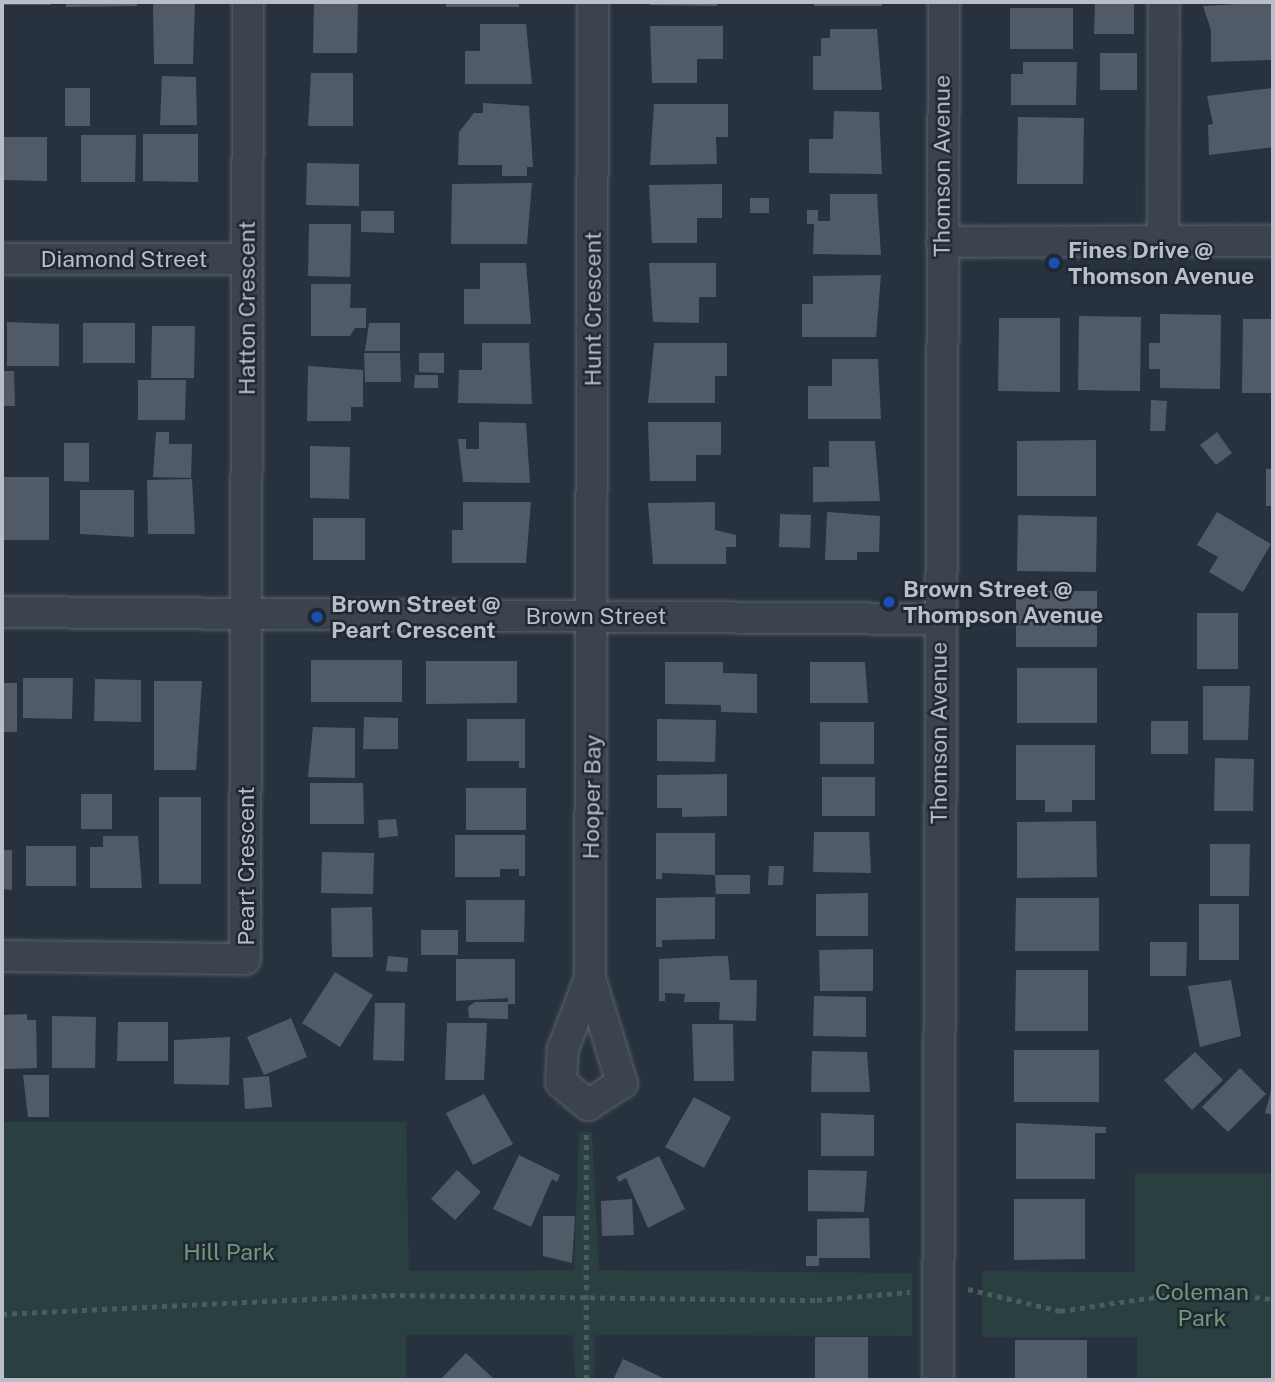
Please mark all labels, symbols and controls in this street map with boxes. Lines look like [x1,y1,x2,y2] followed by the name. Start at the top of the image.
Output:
[928,75,956,257] street label: Thomson Avenue
[233,221,261,395] street label: Hatton Crescent
[579,232,607,386] street label: Hunt Crescent
[1068,236,1254,290] place label: Fines Drive @ Thomson Avenue
[40,245,208,273] street label: Diamond Street
[1046,255,1062,271] marker: Fines Drive @ Thomson Avenue
[903,575,1103,629] place label: Brown Street @ Thompson Avenue
[331,590,501,644] place label: Brown Street @ Peart Crescent
[881,594,897,610] marker: Brown Street @ Thompson Avenue
[525,602,667,630] street label: Brown Street
[309,609,325,625] marker: Brown Street @ Peart Crescent
[925,642,953,824] street label: Thomson Avenue
[577,734,607,860] street label: Hooper Bay
[232,786,260,946] street label: Peart Crescent
[183,1238,275,1266] park label: Hill Park
[1155,1278,1249,1332] park label: Coleman Park

